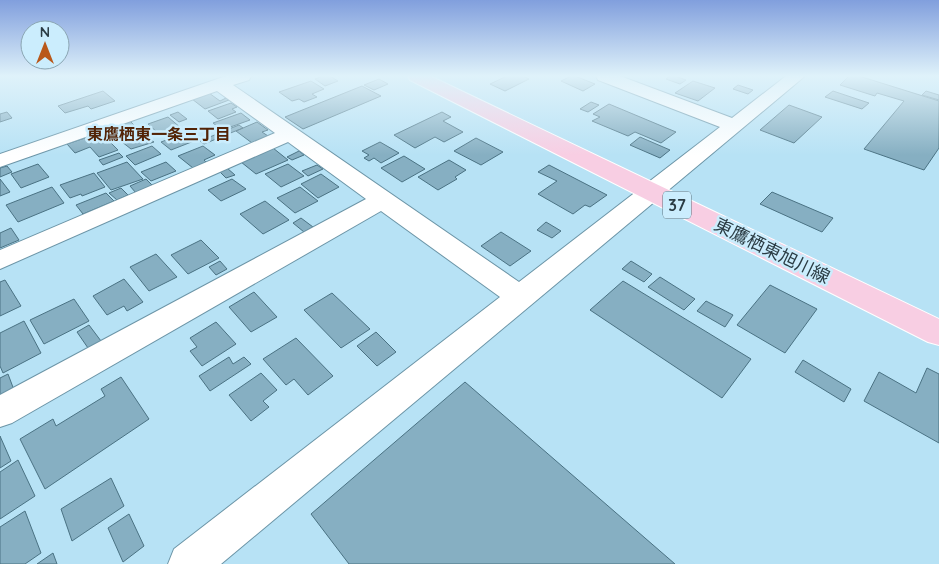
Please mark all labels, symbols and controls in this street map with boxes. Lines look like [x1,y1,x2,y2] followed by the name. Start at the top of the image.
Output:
[20,20,70,70] north arrow
[40,23,50,41] text: N
[87,124,231,144] district label: 東鷹栖東一条三丁目
[663,192,691,218] road number: 37
[711,213,834,289] street label: 東鷹栖東旭川線

